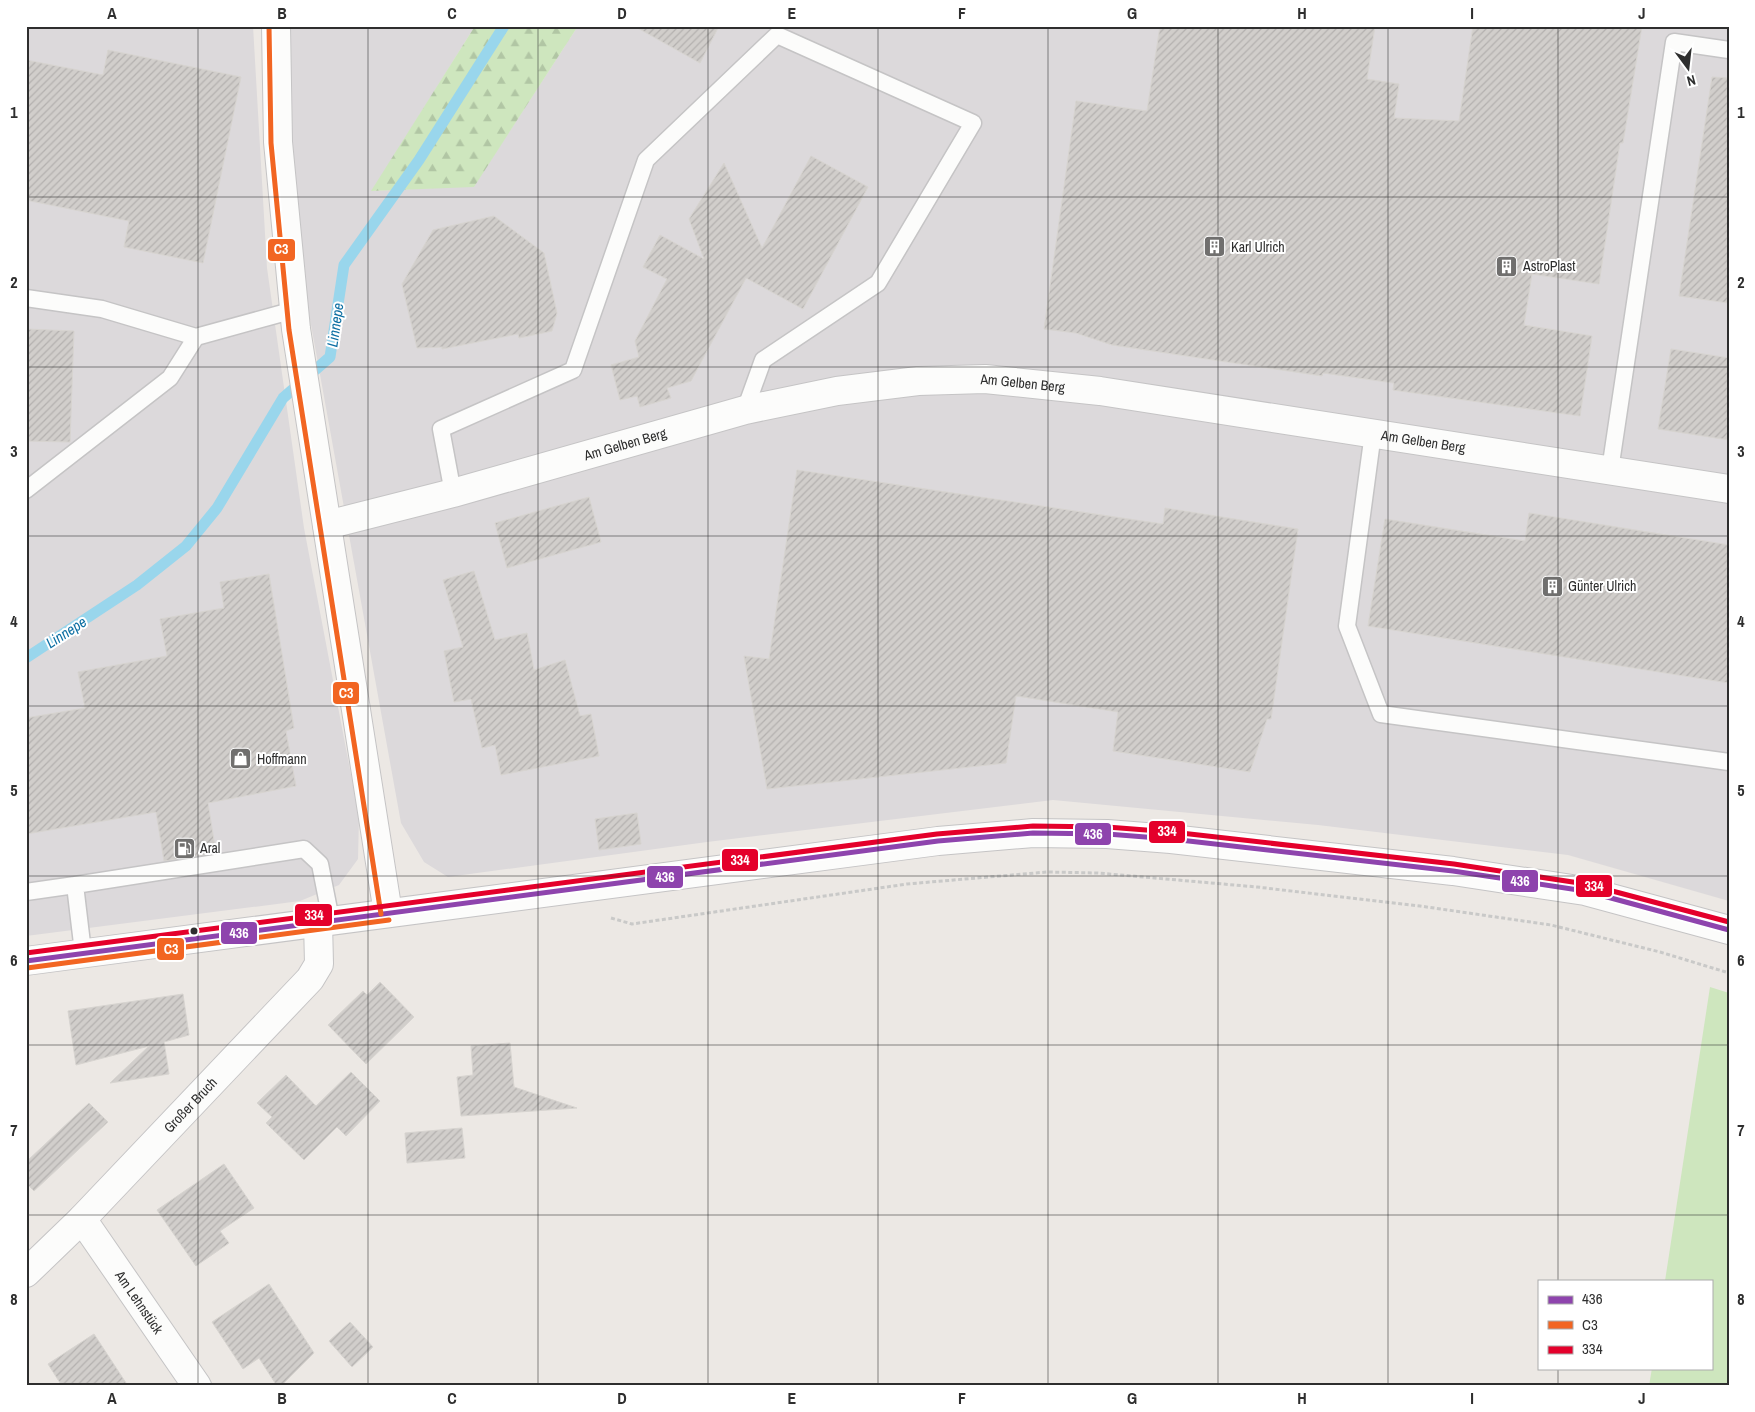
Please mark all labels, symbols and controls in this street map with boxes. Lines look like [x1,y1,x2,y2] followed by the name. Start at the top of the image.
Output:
[107,2,117,24] text: A
[277,2,287,24] text: B
[447,2,457,24] text: C
[617,2,627,24] text: D
[788,2,797,24] text: E
[958,2,966,24] text: F
[1127,2,1137,24] text: G
[1297,2,1307,24] text: H
[1470,2,1474,24] text: I
[1638,2,1646,24] text: J
[1662,42,1712,92] north arrow
[1685,71,1698,90] text: N
[10,101,18,123] text: 1
[1737,101,1745,123] text: 1
[1203,235,1227,259] building icon: Karl Ulrich
[267,238,296,262] line badge: C3
[1231,238,1285,256] place label: Karl Ulrich
[274,240,288,258] text: C3
[1495,254,1519,278] building icon: AstroPlast
[1522,257,1575,275] place label: AstroPlast
[10,271,18,293] text: 2
[1737,271,1745,293] text: 2
[322,301,349,348] water label: Linnepe
[979,370,1066,396] street label: Am Gelben Berg
[581,424,669,465] street label: Am Gelben Berg
[1379,426,1467,457] street label: Am Gelben Berg
[10,440,18,462] text: 3
[1737,440,1745,462] text: 3
[1540,574,1564,598] building icon: Günter Ulrich
[1568,577,1636,595] place label: Günter Ulrich
[10,610,18,632] text: 4
[1737,610,1745,632] text: 4
[42,611,90,653] water label: Linnepe
[332,681,360,705] line badge: C3
[339,684,353,702] text: C3
[229,747,253,771] shop icon: Hoffmann
[257,750,307,768] place label: Hoffmann
[10,779,18,801] text: 5
[1737,779,1745,801] text: 5
[1148,820,1186,844] line badge: 334
[1074,822,1112,846] line badge: 436
[1157,822,1177,840] text: 334
[1083,825,1103,843] text: 436
[172,836,196,860] fuel station icon: Aral
[199,839,220,857] place label: Aral
[721,848,759,872] line badge: 334
[730,851,750,869] text: 334
[646,865,684,889] line badge: 436
[655,868,675,886] text: 436
[1501,869,1539,893] line badge: 436
[1510,872,1530,890] text: 436
[1575,874,1613,898] line badge: 334
[1584,877,1604,895] text: 334
[294,903,333,927] line badge: 334
[304,906,324,924] text: 334
[220,921,258,945] line badge: 436
[229,924,249,942] text: 436
[189,926,199,936] unlabelled marker
[156,937,185,961] line badge: C3
[164,940,178,958] text: C3
[10,949,18,971] text: 6
[1737,949,1745,971] text: 6
[160,1074,221,1136] street label: Großer Bruch
[10,1119,18,1141] text: 7
[1737,1119,1745,1141] text: 7
[111,1266,167,1337] street label: Am Lehnstück
[1538,1280,1712,1370] legend
[10,1288,18,1310] text: 8
[1582,1288,1603,1309] text: 436
[1737,1288,1745,1310] text: 8
[1582,1314,1598,1335] text: C3
[1582,1338,1603,1359] text: 334
[107,1387,117,1409] text: A
[277,1387,287,1409] text: B
[447,1387,457,1409] text: C
[617,1387,627,1409] text: D
[788,1387,797,1409] text: E
[958,1387,966,1409] text: F
[1127,1387,1137,1409] text: G
[1297,1387,1307,1409] text: H
[1470,1387,1474,1409] text: I
[1638,1387,1646,1409] text: J

